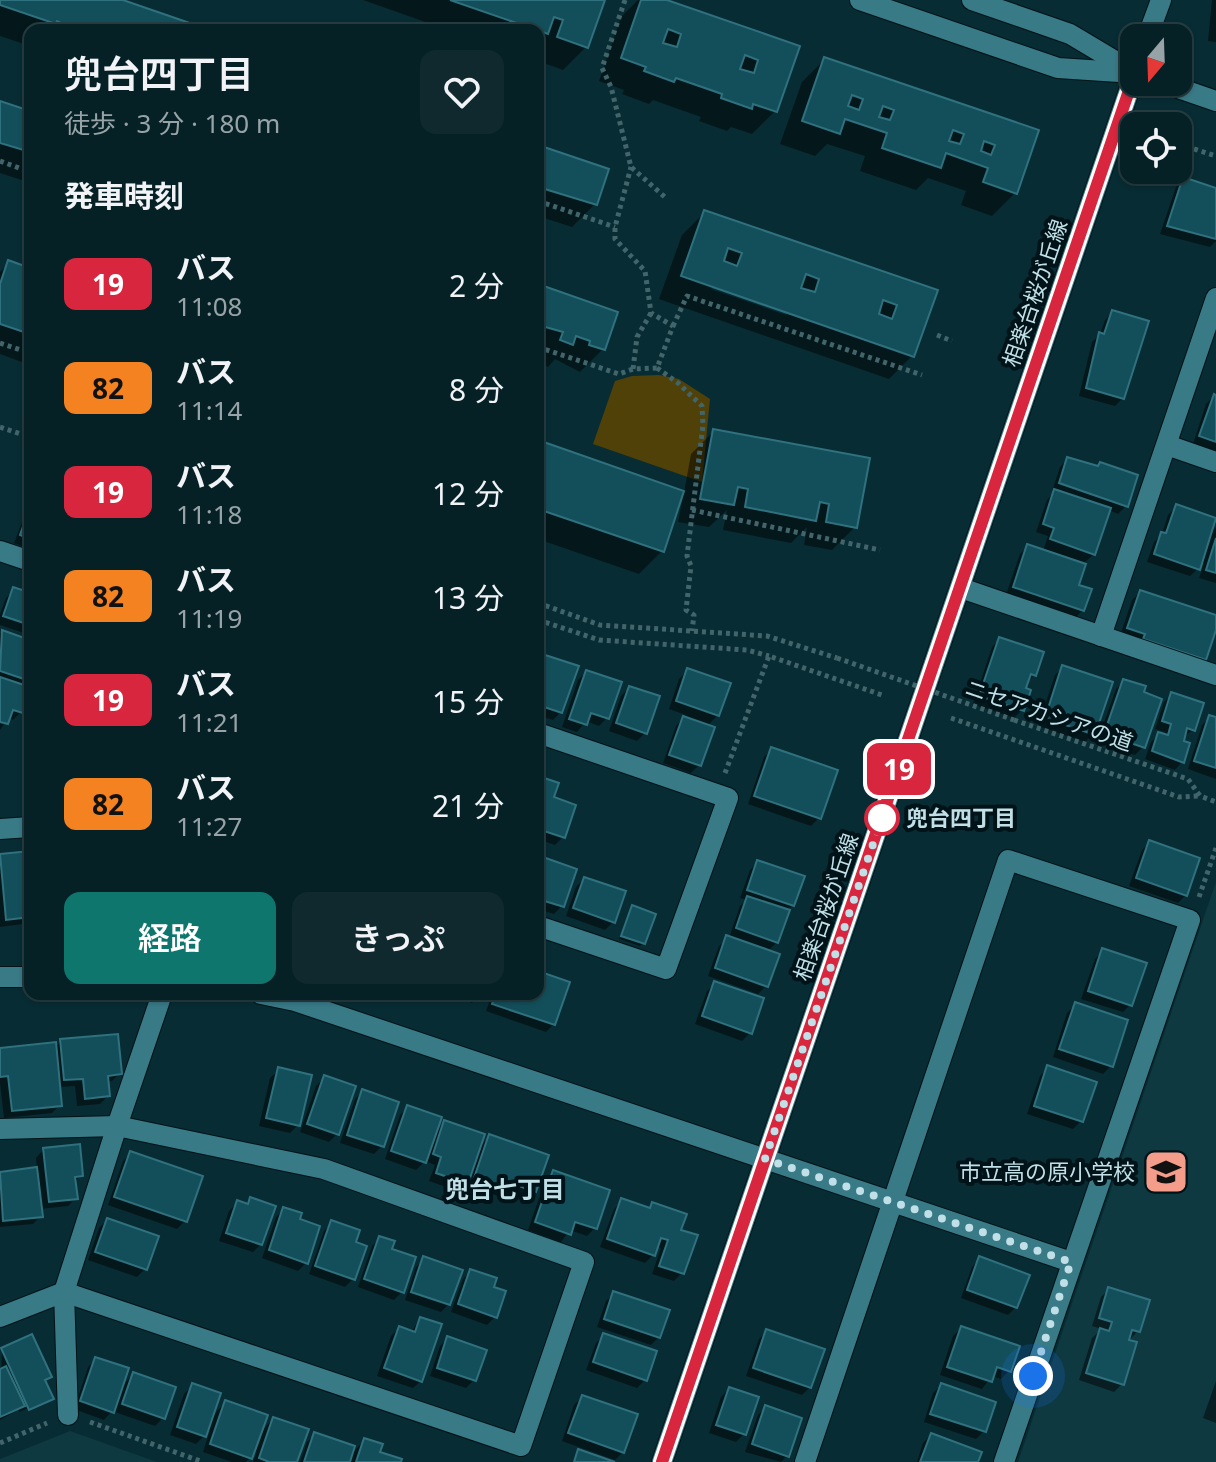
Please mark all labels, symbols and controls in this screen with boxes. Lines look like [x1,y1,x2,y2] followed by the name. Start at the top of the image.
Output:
[1120,24,1192,96] north arrow
[1120,24,1192,184] map controls
[64,47,254,99] text: 兜台四丁目
[420,50,504,134] button: heart
[64,105,280,141] text: 徒歩 · 3 分 · 180 m
[1120,112,1192,184] button: locate
[64,175,184,216] text: 発車時刻
[995,215,1073,370] street label: 相楽台桜が丘線
[176,247,236,288] text: バス
[92,265,124,303] text: 19
[449,265,504,306] text: 2 分
[176,288,242,324] text: 11:08
[176,351,236,392] text: バス
[92,369,124,407] text: 82
[449,369,504,410] text: 8 分
[176,392,242,428] text: 11:14
[176,455,236,496] text: バス
[92,473,124,511] text: 19
[432,473,504,514] text: 12 分
[176,496,242,532] text: 11:18
[176,559,236,600] text: バス
[92,577,124,615] text: 82
[432,577,504,618] text: 13 分
[176,600,242,636] text: 11:19
[176,663,236,704] text: バス
[961,671,1137,757] street label: ニセアカシアの道
[92,681,124,719] text: 19
[432,681,504,722] text: 15 分
[176,704,242,740] text: 11:21
[863,743,935,795] line badge: 19
[883,750,915,788] text: 19
[176,767,236,808] text: バス
[92,785,124,823] text: 82
[432,785,504,826] text: 21 分
[865,801,899,835] marker: 兜台四丁目
[906,802,1016,832] place label: 兜台四丁目
[176,808,242,844] text: 11:27
[786,829,864,984] street label: 相楽台桜が丘線
[64,892,276,984] button: 経路
[292,892,504,984] button: きっぷ
[1142,1148,1190,1196] school or university icon: 市立高の原小学校
[959,1156,1135,1186] place label: 市立高の原小学校
[445,1172,565,1205] district label: 兜台七丁目
[1013,1356,1053,1396] your location

